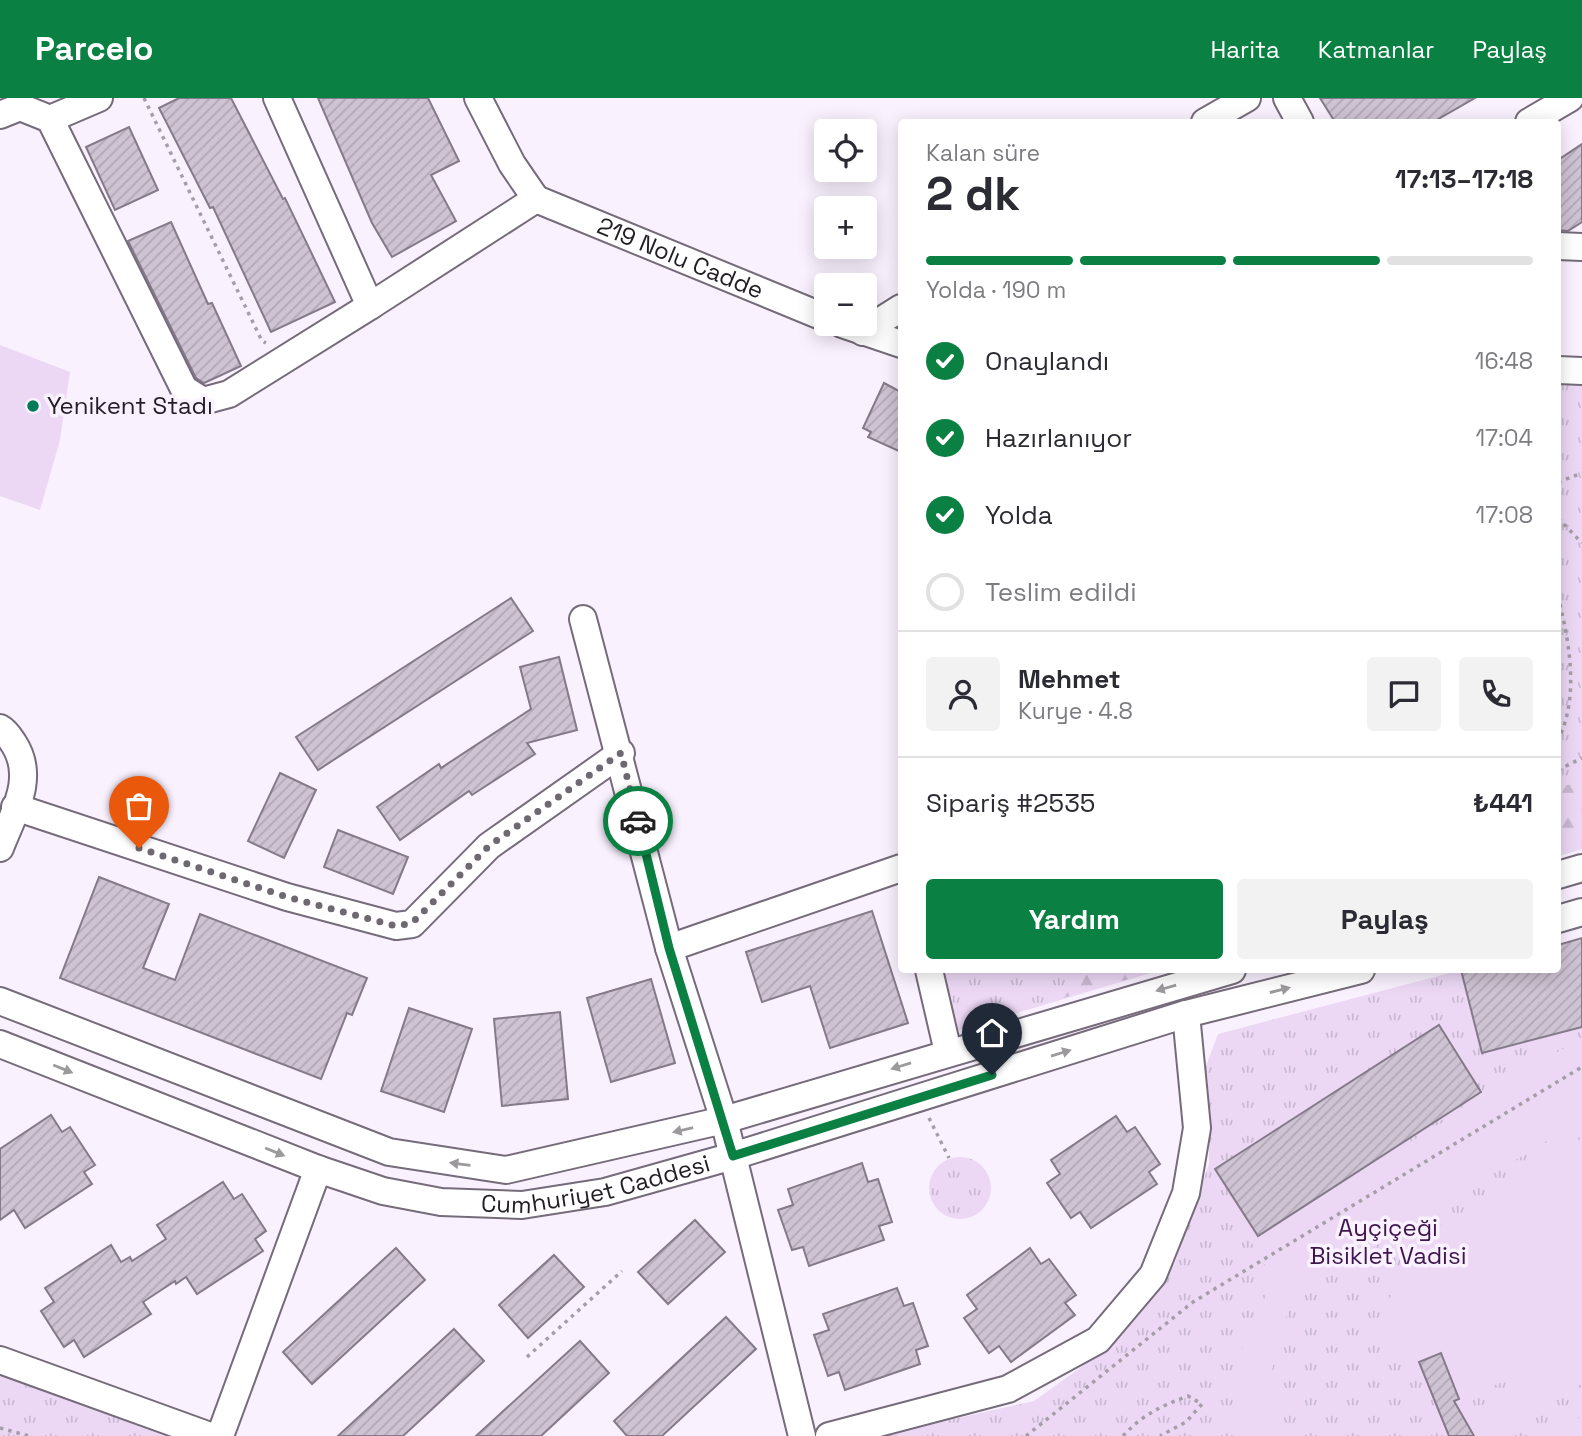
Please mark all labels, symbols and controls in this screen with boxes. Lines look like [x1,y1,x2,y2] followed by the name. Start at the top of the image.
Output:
[35,28,154,70] text: Parcelo
[1211,34,1280,65] text: Harita
[1318,34,1434,65] text: Katmanlar
[1472,34,1547,65] text: Paylaş
[814,119,877,336] map controls
[814,119,877,182] button: locate
[926,138,1040,168] text: Kalan süre
[1395,162,1533,196] text: 17:13–17:18
[926,165,1020,223] text: 2 dk
[814,196,877,259] button: +
[593,210,768,306] street label: 219 Nolu Cadde
[814,273,877,336] button: −
[926,275,1066,305] text: Yolda · 190 m
[926,342,964,380] icon: check
[985,344,1109,378] text: Onaylandı
[1475,346,1533,376] text: 16:48
[47,390,213,421] place label: Yenikent Stadı
[25,398,41,414] marker: Yenikent Stadı
[926,419,964,457] icon: check
[985,421,1132,455] text: Hazırlanıyor
[1475,423,1533,453] text: 17:04
[926,496,964,534] icon: check
[985,498,1053,532] text: Yolda
[1476,500,1533,530] text: 17:08
[985,575,1137,609] text: Teslim edildi
[926,657,1000,731] button: person
[1367,657,1441,731] button: chat
[1459,657,1533,731] button: phone
[1018,662,1121,696] text: Mehmet
[1018,696,1133,726] text: Kurye · 4.8
[109,776,169,848] pin
[603,786,673,856] courier
[926,786,1095,820] text: Sipariş #2535
[1473,786,1533,820] text: ₺441
[120,787,158,825] icon: bag
[619,802,657,840] icon: car
[926,879,1223,959] button: Yardım
[1237,879,1533,959] button: Paylaş
[1156,984,1177,994] one-way arrow
[1269,984,1291,995] one-way arrow
[962,1003,1022,1075] pin
[973,1014,1011,1052] icon: home
[1051,1048,1072,1058] one-way arrow
[890,1061,911,1072] one-way arrow
[53,1063,74,1074] one-way arrow
[672,1124,694,1135] one-way arrow
[265,1147,286,1158] one-way arrow
[480,1147,713,1220] street label: Cumhuriyet Caddesi
[449,1159,471,1170] one-way arrow
[1309,1212,1467,1271] park label: Ayçiçeği Bisiklet Vadisi

